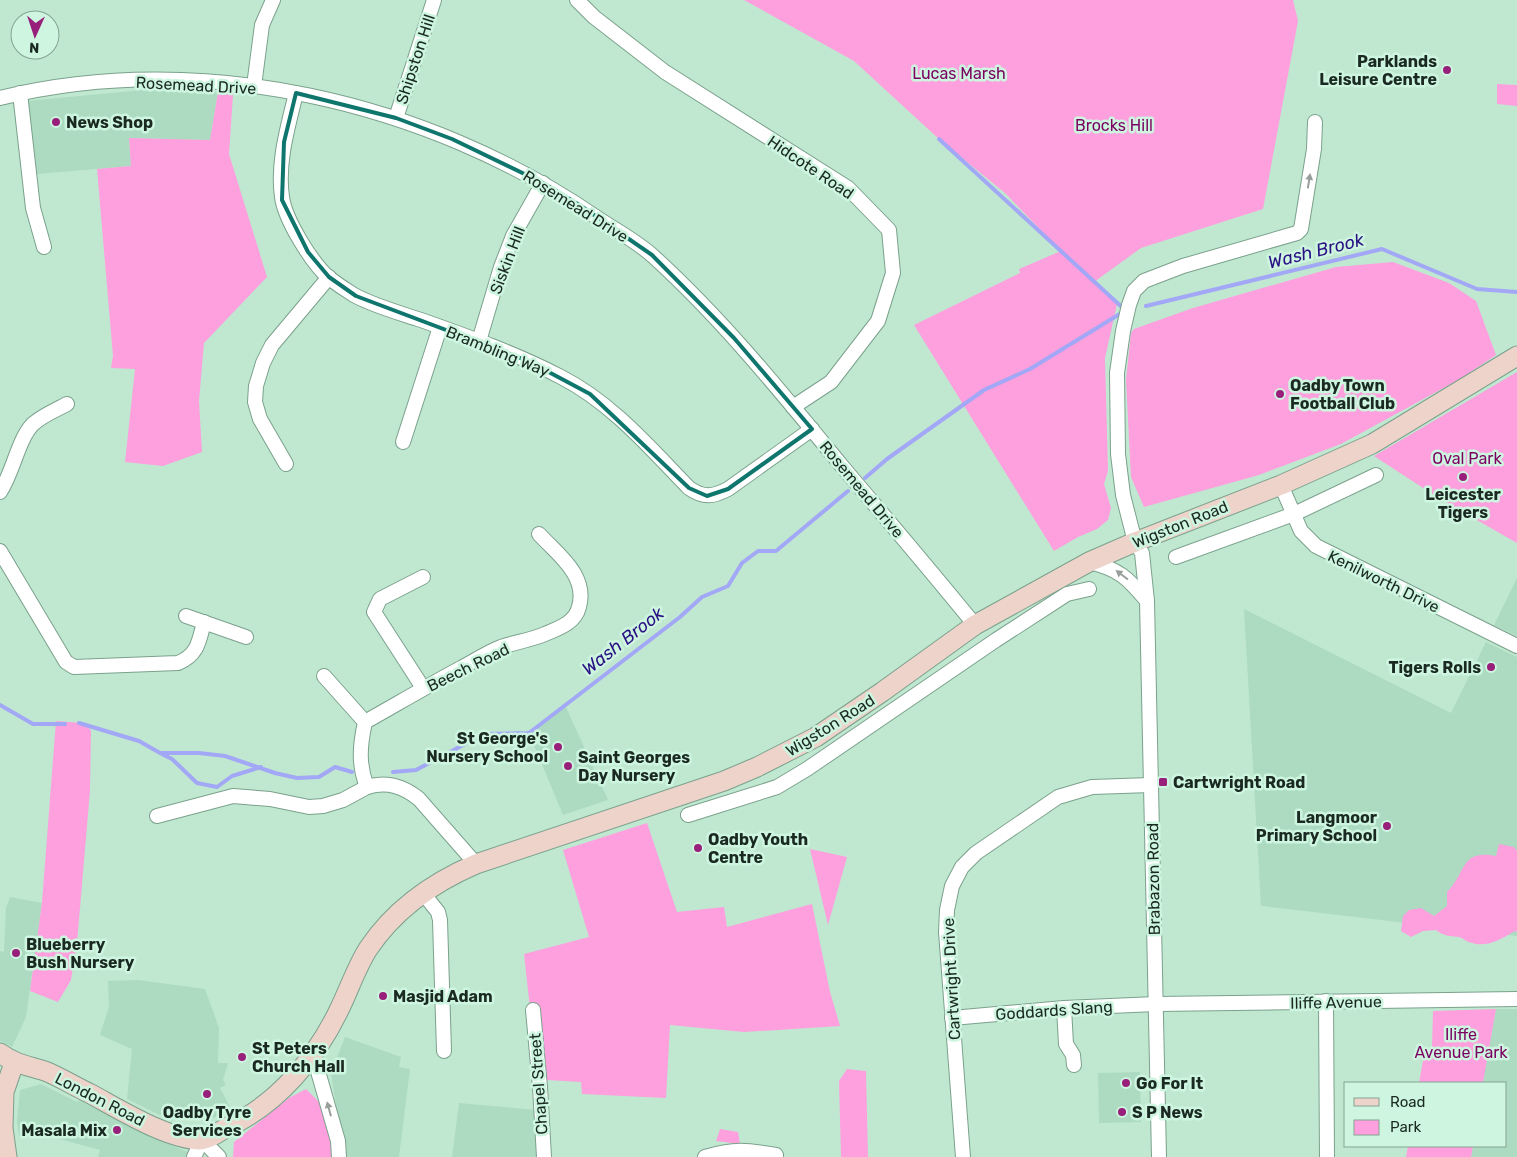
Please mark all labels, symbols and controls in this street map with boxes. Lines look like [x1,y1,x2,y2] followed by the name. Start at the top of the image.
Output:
[10,10,60,60] north arrow
[392,12,439,107] street label: Shipston Hill
[29,39,40,56] text: N
[1319,52,1437,89] place label: Parklands Leisure Centre
[912,64,1006,83] park label: Lucas Marsh
[1441,64,1453,76] marker: Parklands Leisure Centre
[135,73,257,98] street label: Rosemead Drive
[66,113,153,132] place label: News Shop
[50,116,62,128] marker: News Shop
[1075,116,1153,135] park label: Brocks Hill
[764,132,857,203] street label: Hidcote Road
[520,166,632,246] street label: Rosemead Drive
[1305,172,1313,188] one-way arrow
[486,224,529,297] street label: Siskin Hill
[1266,228,1367,274] water label: Wash Brook
[443,322,552,381] street label: Brambling Way
[1290,376,1395,413] place label: Oadby Town Football Club
[1274,388,1286,400] marker: Oadby Town Football Club
[816,437,908,542] street label: Rosemead Drive
[1432,449,1502,468] park label: Oval Park
[1457,471,1469,483] marker: Leicester Tigers
[1425,485,1502,522] place label: Leicester Tigers
[1130,497,1231,552] street label: Wigston Road
[1325,546,1443,617] street label: Kenilworth Drive
[1116,570,1129,581] one-way arrow
[578,602,669,680] water label: Wash Brook
[424,639,512,696] street label: Beech Road
[1389,658,1481,677] place label: Tigers Rolls
[1485,661,1497,673] marker: Tigers Rolls
[782,691,878,760] street label: Wigston Road
[426,729,548,766] place label: St George's Nursery School
[552,741,564,753] marker: St George's Nursery School
[578,748,690,785] place label: Saint Georges Day Nursery
[562,760,574,772] marker: Saint Georges Day Nursery
[1173,773,1305,792] place label: Cartwright Road
[1157,776,1169,788] marker: Cartwright Road
[1256,808,1378,845] place label: Langmoor Primary School
[1381,820,1393,832] marker: Langmoor Primary School
[1143,823,1164,935] street label: Brabazon Road
[708,830,808,867] place label: Oadby Youth Centre
[692,842,704,854] marker: Oadby Youth Centre
[939,917,964,1041] street label: Cartwright Drive
[26,935,135,972] place label: Blueberry Bush Nursery
[10,947,22,959] marker: Blueberry Bush Nursery
[393,987,493,1006] place label: Masjid Adam
[377,990,389,1002] marker: Masjid Adam
[1290,992,1382,1013] street label: Iliffe Avenue
[995,997,1113,1024] street label: Goddards Slang
[1414,1025,1508,1062] park label: Iliffe Avenue Park
[525,1033,552,1135] street label: Chapel Street
[252,1039,345,1076] place label: St Peters Church Hall
[236,1051,248,1063] marker: St Peters Church Hall
[52,1069,148,1130] street label: London Road
[1136,1074,1204,1093] place label: Go For It
[1120,1077,1132,1089] marker: Go For It
[1344,1082,1507,1147] legend
[201,1088,213,1100] marker: Oadby Tyre Services
[1390,1093,1426,1111] text: Road
[325,1102,333,1117] one-way arrow
[163,1103,251,1140] place label: Oadby Tyre Services
[1132,1103,1203,1122] place label: S P News
[1116,1106,1128,1118] marker: S P News
[1390,1118,1421,1136] text: Park
[21,1121,108,1140] place label: Masala Mix
[111,1124,123,1136] marker: Masala Mix

